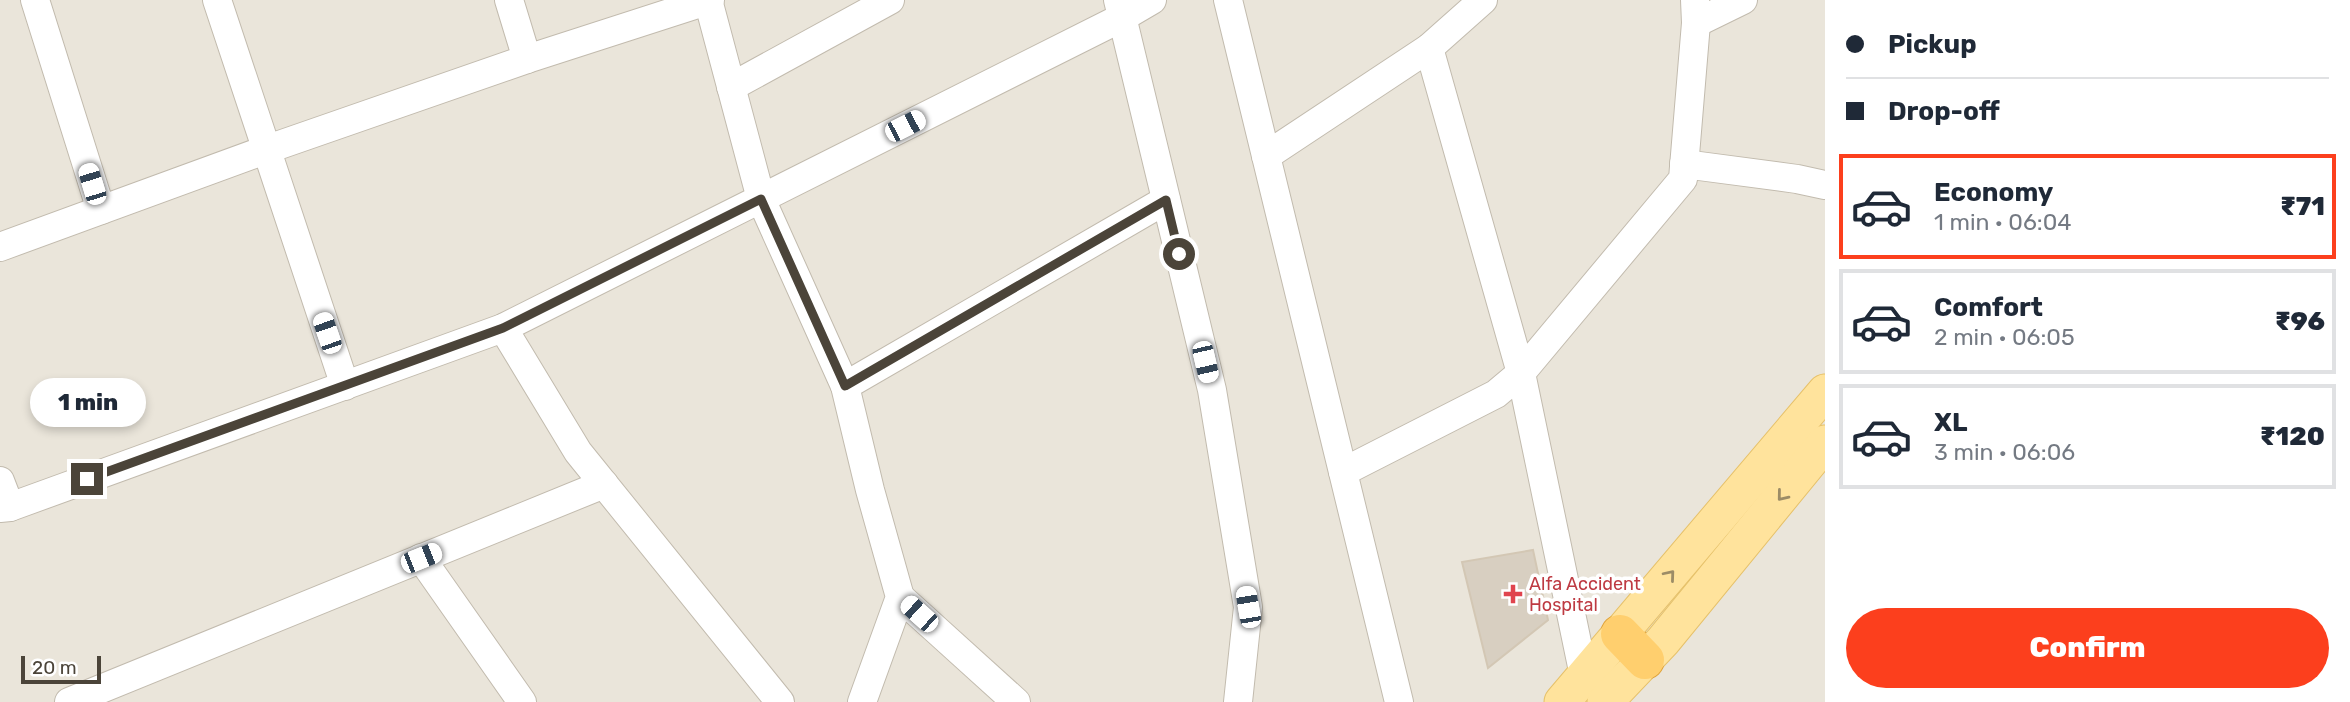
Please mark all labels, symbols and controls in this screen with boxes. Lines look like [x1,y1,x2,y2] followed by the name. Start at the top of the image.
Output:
[1888,29,1977,60] text: Pickup
[1888,96,2000,127] text: Drop-off
[882,107,929,145] car
[76,161,109,207] car
[1850,175,1913,238] icon: car
[1934,177,2053,208] text: Economy
[2280,191,2325,222] text: ₹71
[1934,208,2072,236] text: 1 min · 06:04
[1163,238,1195,270] route start
[1850,290,1913,353] icon: car
[1934,292,2043,323] text: Comfort
[2275,306,2325,337] text: ₹96
[311,310,344,356] car
[1934,323,2075,351] text: 2 min · 06:05
[1191,339,1220,385] car
[29,378,145,426] callout: 1 min
[58,388,118,416] text: 1 min
[1850,405,1913,468] icon: car
[1934,407,1967,438] text: XL
[2260,421,2325,452] text: ₹120
[1934,438,2075,466] text: 3 min · 06:06
[71,463,103,495] route end
[1778,487,1790,500] one-way arrow
[398,540,445,576] car
[1662,570,1674,583] one-way arrow
[1529,573,1641,616] place label: Alfa Accident Hospital
[1235,584,1262,630] car
[1503,584,1523,604] marker: Alfa Accident Hospital
[897,592,942,636] car
[1846,608,2329,688] button: Confirm
[21,653,102,685] scale bar
[32,656,77,679] text: 20 m

